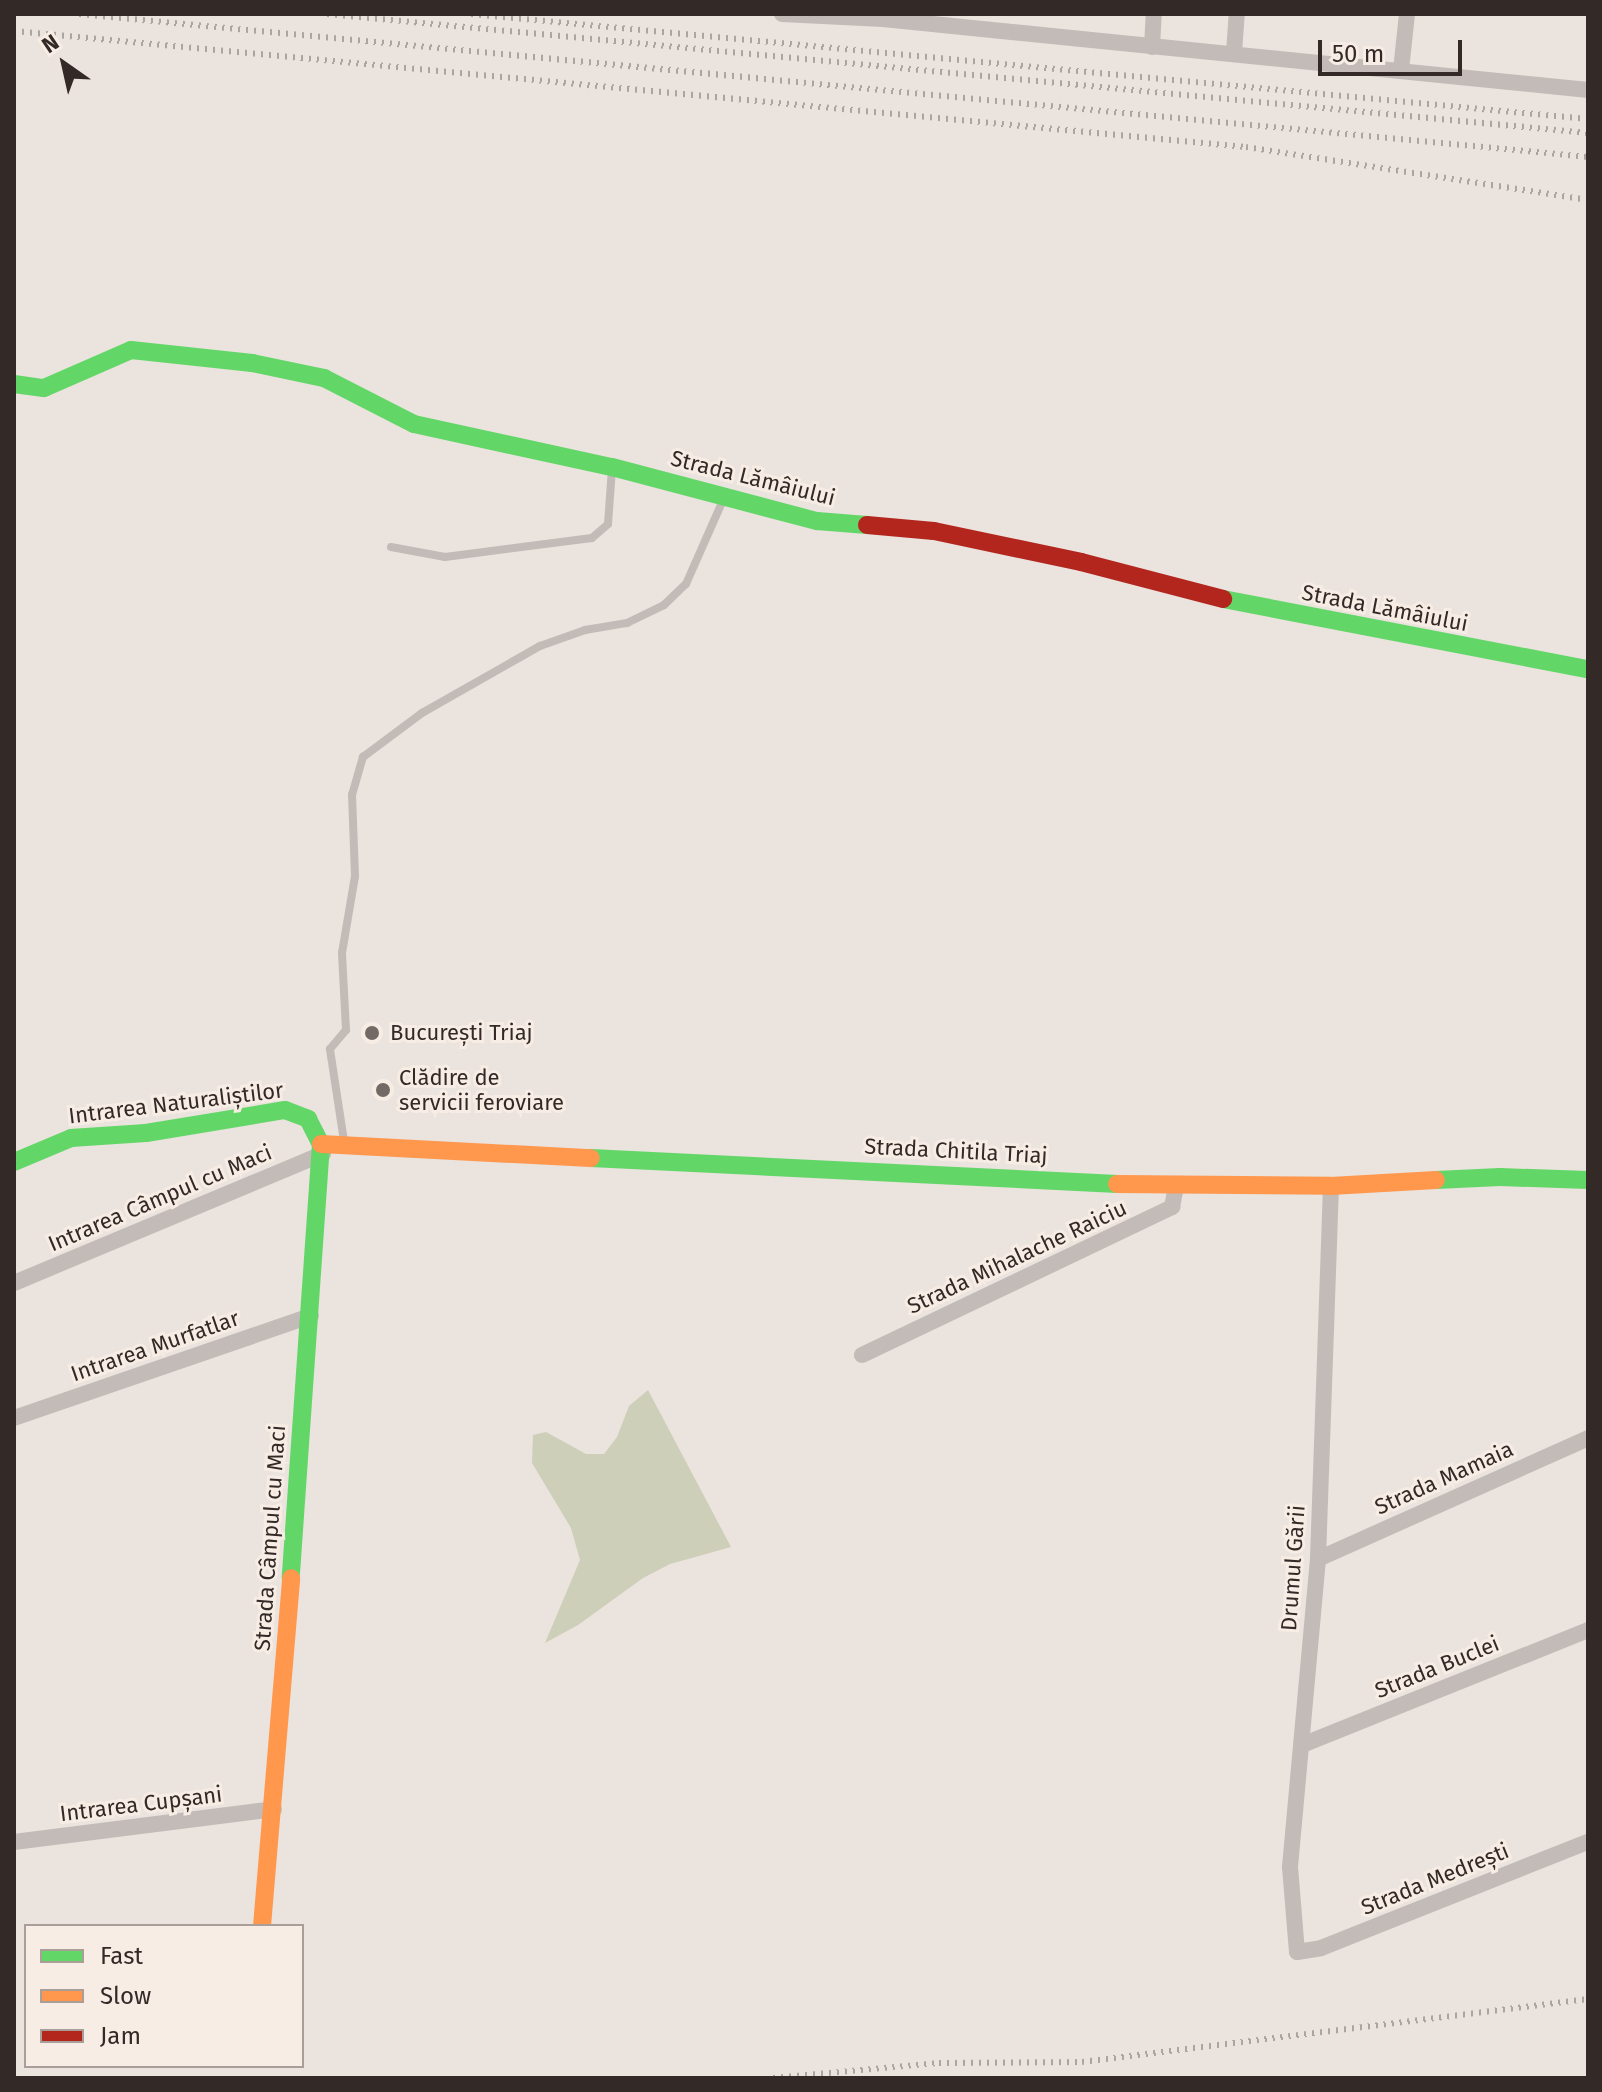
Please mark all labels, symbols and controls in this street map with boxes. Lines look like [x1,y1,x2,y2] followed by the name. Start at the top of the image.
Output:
[24,24,104,104] north arrow
[1322,24,1466,74] scale bar
[37,28,64,59] text: N
[1332,40,1384,68] text: 50 m
[668,445,838,511] street label: Strada Lămâiului
[1300,579,1470,637] street label: Strada Lămâiului
[390,1020,533,1046] place label: București Triaj
[361,1022,383,1044] marker: București Triaj
[399,1064,564,1116] place label: Clădire de servicii feroviare
[67,1077,285,1129] street label: Intrarea Naturaliștilor
[374,1081,392,1099] marker: Clădire de servicii feroviare
[864,1133,1048,1169] street label: Strada Chitila Triaj
[44,1139,276,1257] street label: Intrarea Câmpul cu Maci
[903,1195,1131,1319] street label: Strada Mihalache Raiciu
[67,1305,243,1387] street label: Intrarea Murfatlar
[249,1424,291,1652] street label: Strada Câmpul cu Maci
[1371,1436,1517,1520] street label: Strada Mamaia
[1275,1504,1311,1632] street label: Drumul Gării
[1371,1630,1503,1704] street label: Strada Buclei
[58,1781,224,1827] street label: Intrarea Cupșani
[1357,1837,1513,1921] street label: Strada Medrești
[24,1924,304,2068] legend
[100,1942,143,1970] text: Fast
[100,1982,151,2010] text: Slow
[100,2022,141,2050] text: Jam

